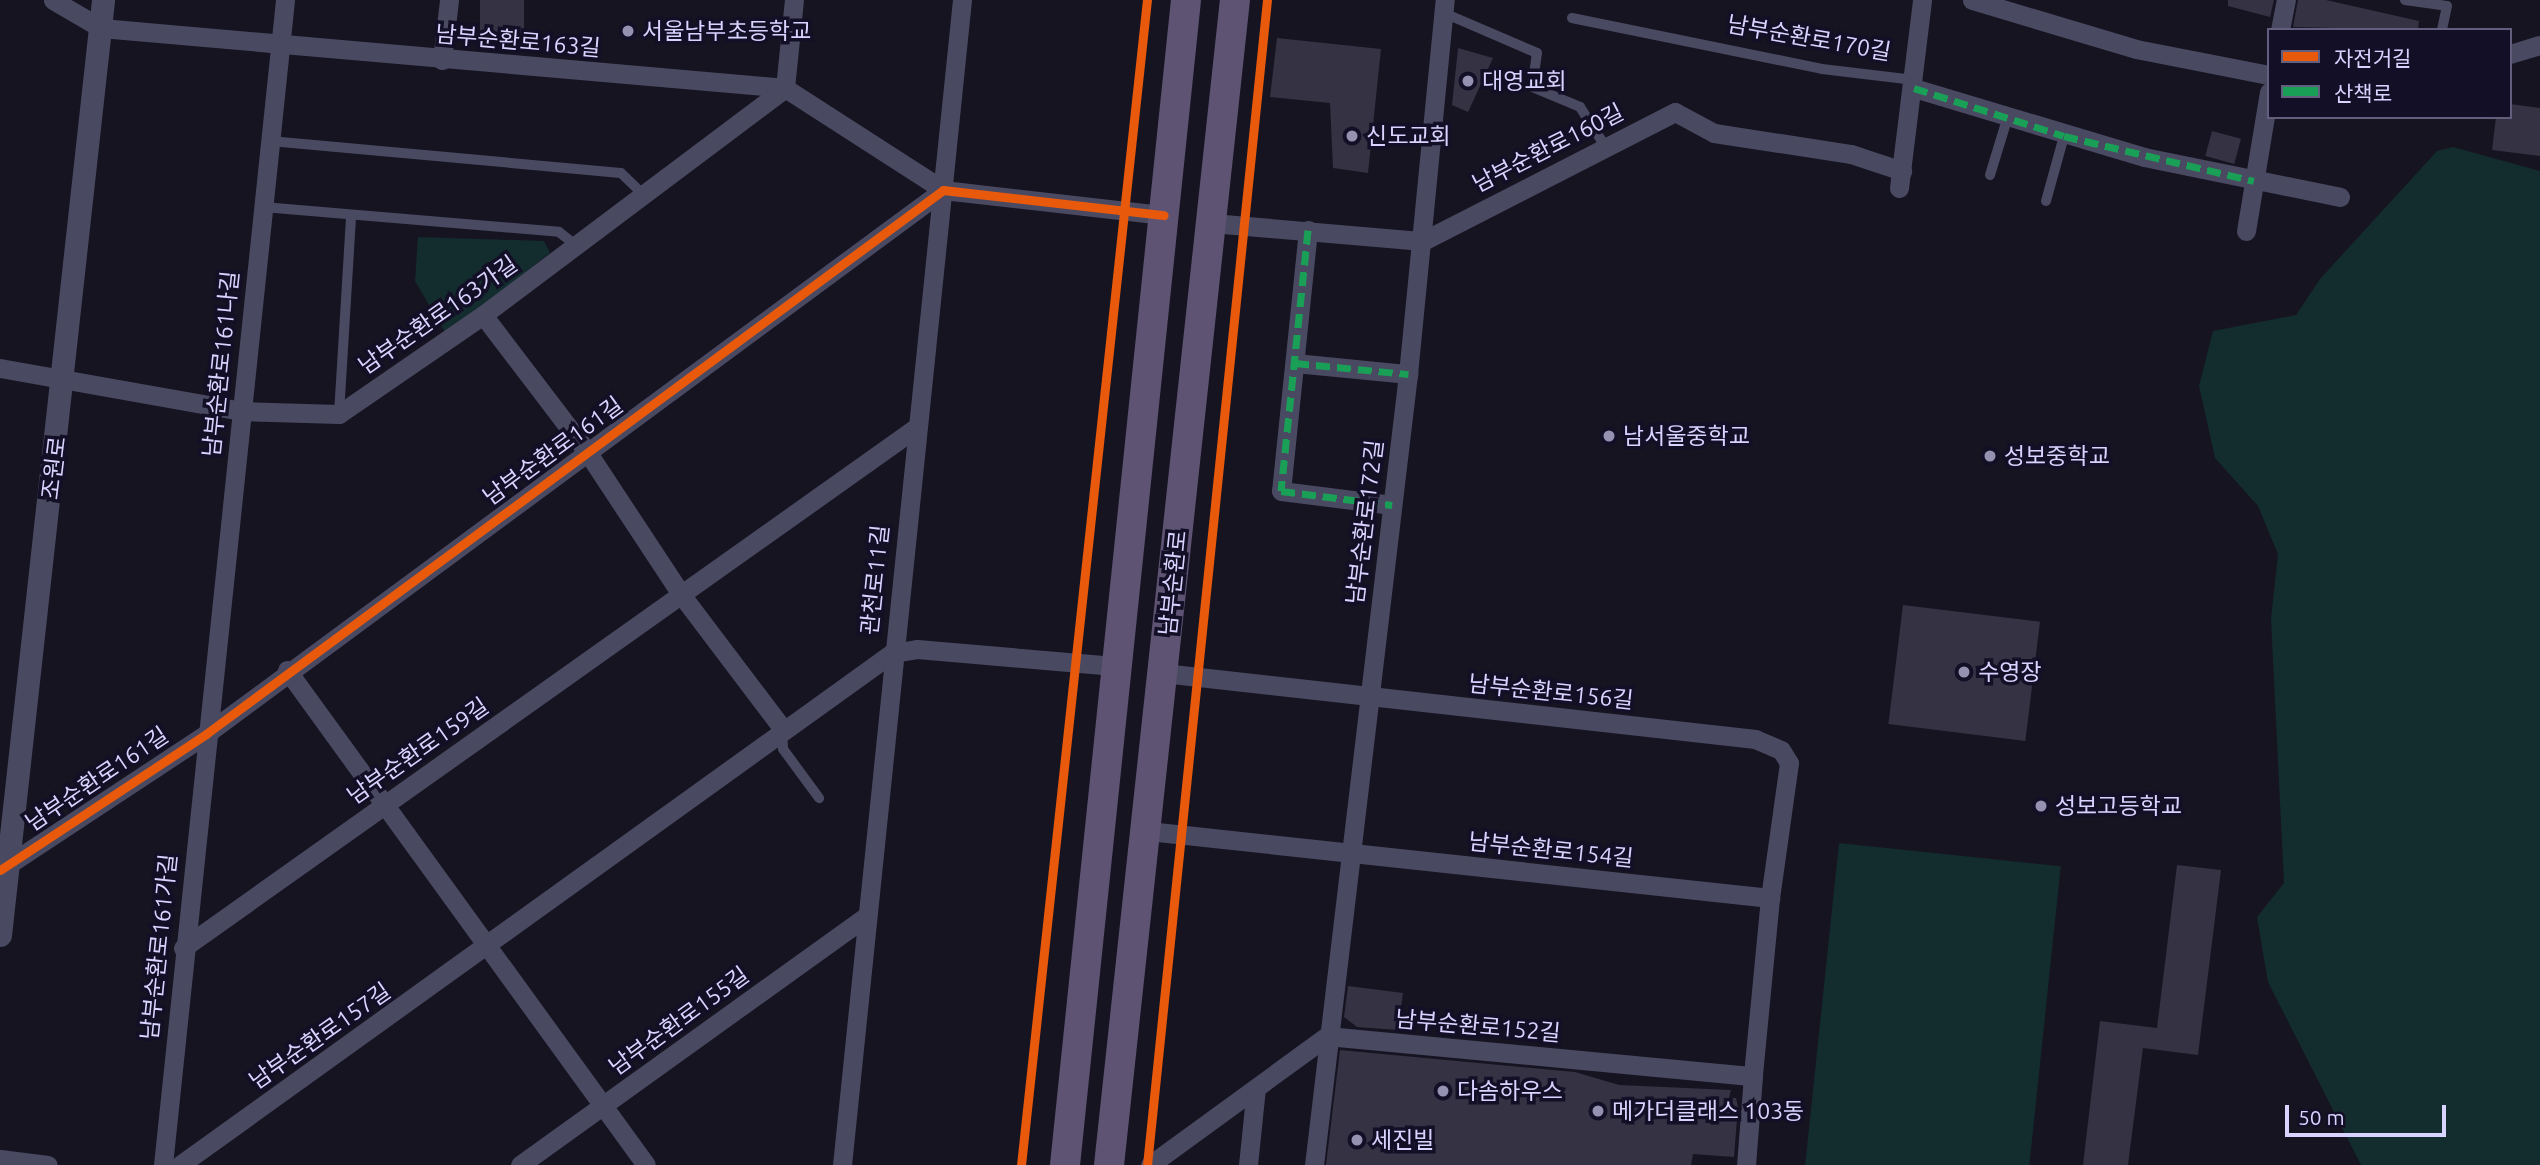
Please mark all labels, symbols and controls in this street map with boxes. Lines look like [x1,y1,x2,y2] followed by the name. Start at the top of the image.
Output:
[1725,10,1893,66] street label: 남부순환로170길
[642,17,811,45] place label: 서울남부초등학교
[434,20,602,62] street label: 남부순환로163길
[620,23,636,39] marker: 서울남부초등학교
[2267,28,2512,119] legend
[2334,46,2411,70] text: 자전거길
[1482,67,1567,95] place label: 대영교회
[1460,73,1476,89] marker: 대영교회
[2334,81,2392,105] text: 산책로
[1468,98,1628,198] street label: 남부순환로160길
[1366,122,1451,150] place label: 신도교회
[1344,128,1360,144] marker: 신도교회
[353,250,523,380] street label: 남부순환로163가길
[198,270,244,458] street label: 남부순환로161나길
[478,391,628,511] street label: 남부순환로161길
[1623,422,1750,450] place label: 남서울중학교
[1601,428,1617,444] marker: 남서울중학교
[36,435,72,501] street label: 조원로
[1341,438,1389,606] street label: 남부순환로172길
[2004,442,2110,470] place label: 성보중학교
[1982,448,1998,464] marker: 성보중학교
[855,524,895,636] street label: 관천로11길
[1154,529,1192,637] street label: 남부순환로
[1978,658,2041,686] place label: 수영장
[1956,664,1972,680] marker: 수영장
[1467,670,1635,714] street label: 남부순환로156길
[342,692,494,810] street label: 남부순환로159길
[21,721,173,837] street label: 남부순환로161길
[2055,792,2182,820] place label: 성보고등학교
[2033,798,2049,814] marker: 성보고등학교
[1467,828,1635,872] street label: 남부순환로154길
[136,853,182,1041] street label: 남부순환로161가길
[604,961,754,1081] street label: 남부순환로155길
[244,977,396,1095] street label: 남부순환로157길
[1394,1005,1562,1047] street label: 남부순환로152길
[1457,1077,1563,1105] place label: 다솜하우스
[1435,1083,1451,1099] marker: 다솜하우스
[2288,1092,2449,1136] scale bar
[1612,1097,1804,1125] place label: 메가더클래스 103동
[1590,1103,1606,1119] marker: 메가더클래스 103동
[2298,1105,2345,1129] text: 50 m
[1371,1126,1434,1154] place label: 세진빌
[1349,1132,1365,1148] marker: 세진빌

